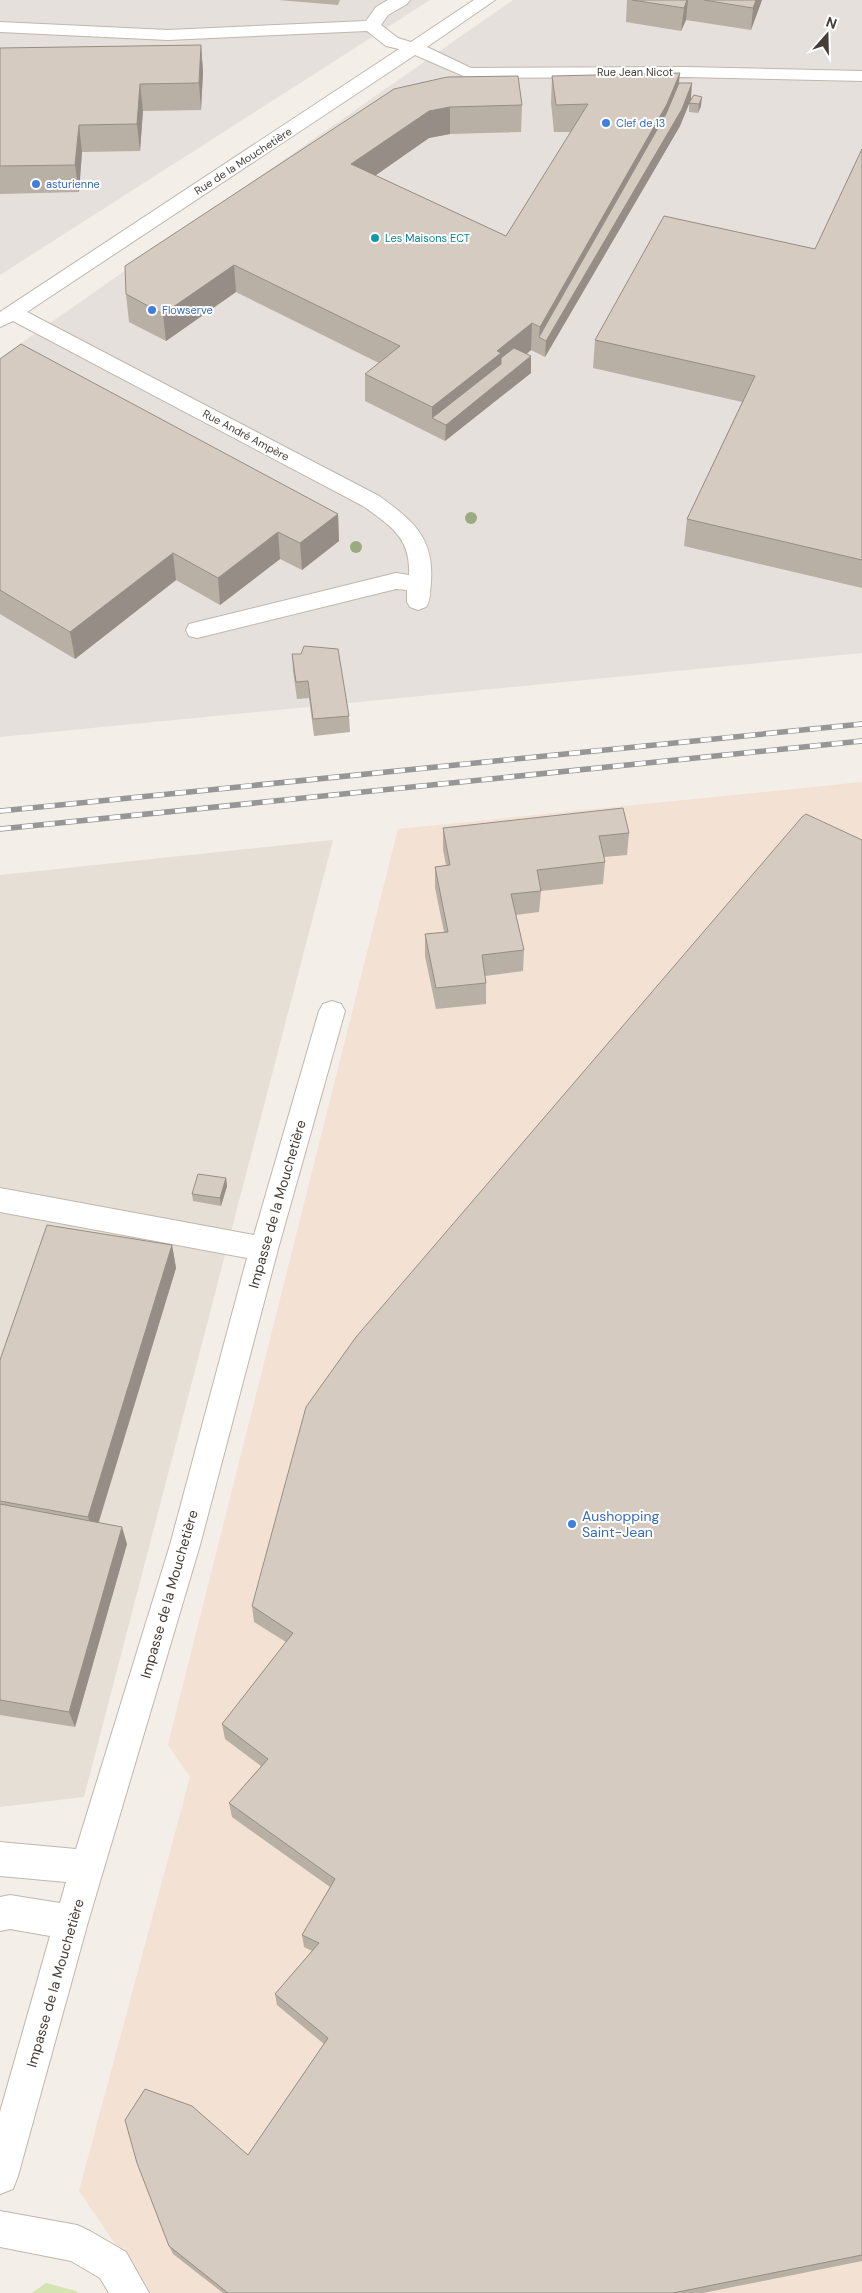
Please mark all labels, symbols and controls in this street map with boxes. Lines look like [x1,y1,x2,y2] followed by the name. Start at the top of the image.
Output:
[802,10,852,60] north arrow
[824,13,839,33] text: N
[597,65,673,79] street label: Rue Jean Nicot
[616,116,665,130] place label: Clef de 13
[600,117,612,129] marker: Clef de 13
[192,124,294,198] street label: Rue de la Mouchetière
[46,177,100,191] place label: asturienne
[30,178,42,190] marker: asturienne
[385,231,470,245] place label: Les Maisons ECT
[369,232,381,244] marker: Les Maisons ECT
[162,303,213,317] place label: Flowserve
[146,304,158,316] marker: Flowserve
[200,406,292,464] street label: Rue André Ampère
[244,1118,310,1290] street label: Impasse de la Mouchetière
[582,1507,659,1541] place label: Aushopping Saint-Jean
[136,1508,202,1680] street label: Impasse de la Mouchetière
[566,1518,578,1530] marker: Aushopping Saint-Jean
[22,1897,88,2069] street label: Impasse de la Mouchetière

